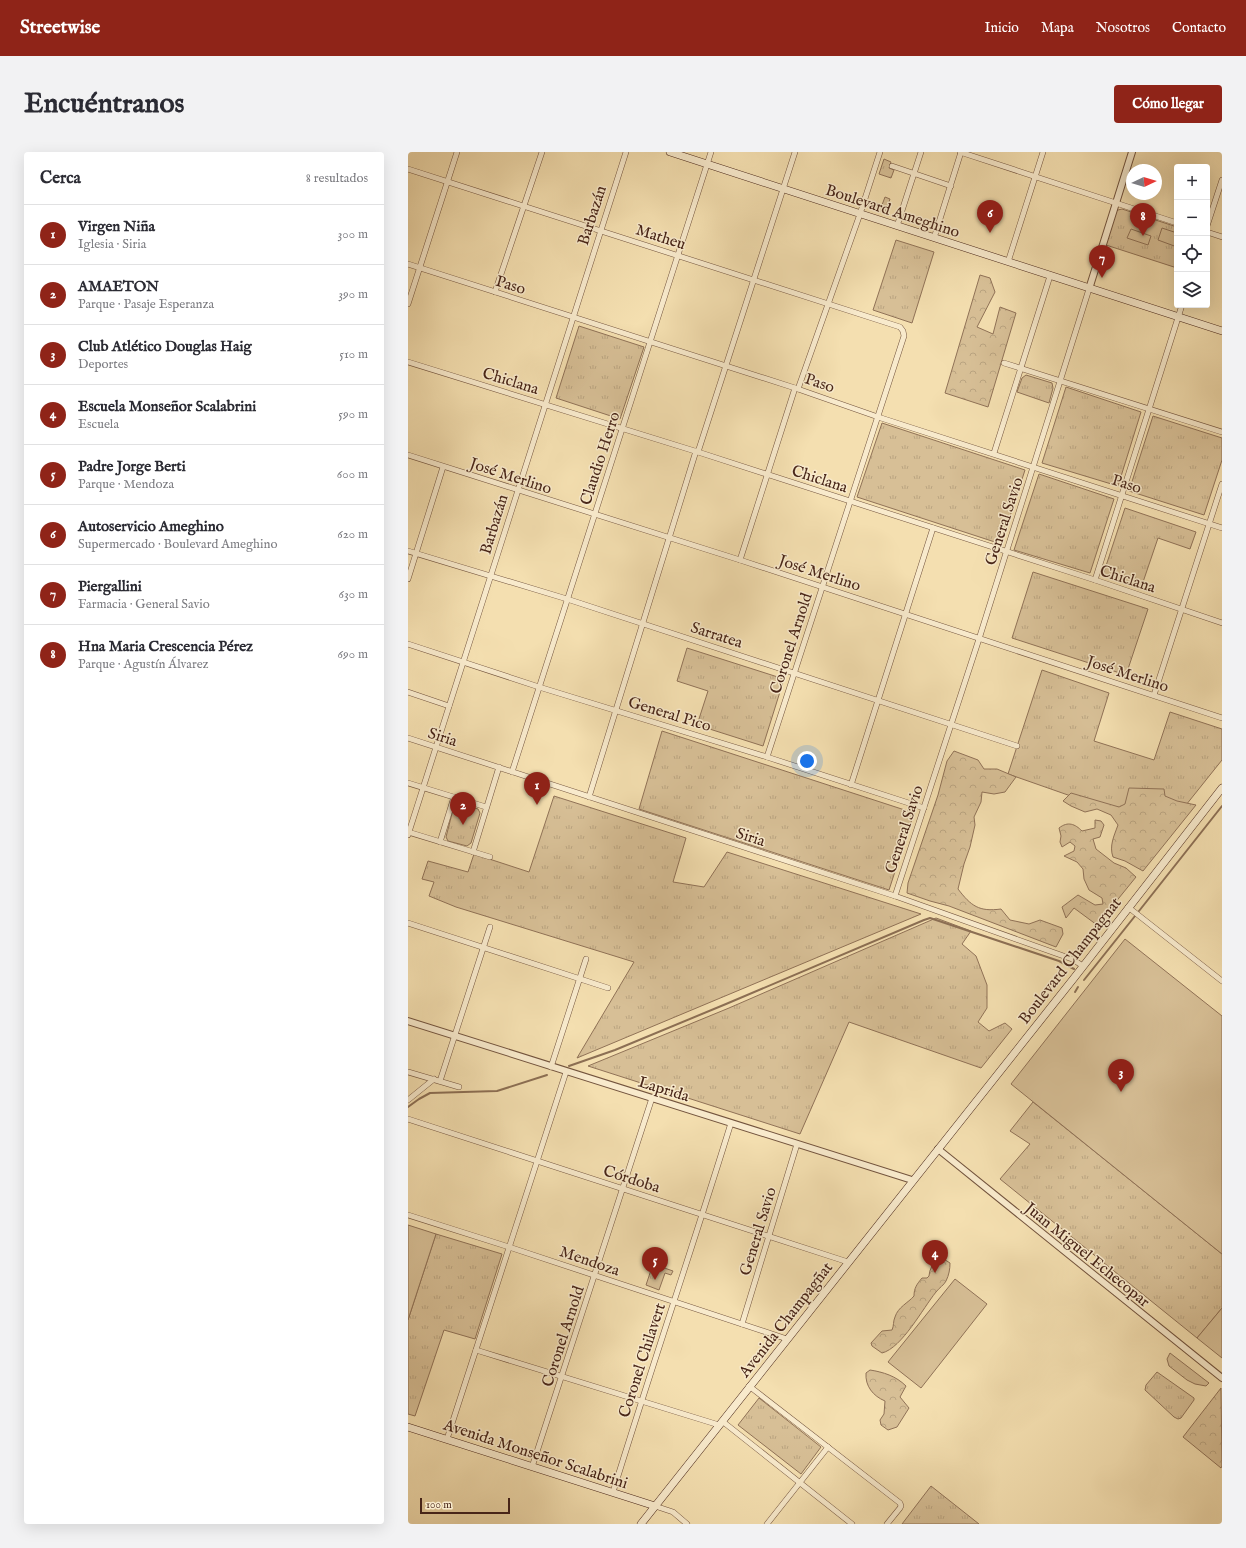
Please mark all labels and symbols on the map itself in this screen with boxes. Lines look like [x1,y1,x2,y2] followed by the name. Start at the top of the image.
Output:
[1126,164,1162,200] north arrow
[823,181,962,243] street label: Boulevard Ameghino
[574,183,612,248] street label: Barbazán
[977,200,1003,233] pin: 6
[1130,203,1156,236] pin: 8
[633,220,688,255] street label: Matheu
[1089,245,1115,278] pin: 7
[493,272,528,300] street label: Paso
[480,364,541,400] street label: Chiclana
[802,370,837,398] street label: Paso
[576,409,626,508] street label: Claudio Herro
[465,454,554,500] street label: José Merlino
[789,461,850,498] street label: Chiclana
[1109,471,1144,499] street label: Paso
[981,475,1029,568] street label: General Savio
[476,492,514,557] street label: Barbazán
[774,551,863,597] street label: José Merlino
[1097,561,1158,598] street label: Chiclana
[766,590,818,697] street label: Coronel Arnold
[688,618,745,654] street label: Sarratea
[1082,652,1171,698] street label: José Merlino
[626,693,714,737] street label: General Pico
[425,724,460,752] street label: Siria
[797,751,817,771] your location
[524,772,550,805] pin: 1
[881,783,929,876] street label: General Savio
[450,792,476,825] pin: 2
[733,824,768,852] street label: Siria
[1015,893,1127,1029] street label: Boulevard Champagnat
[1108,1059,1134,1092] pin: 3
[635,1073,691,1107] street label: Laprida
[600,1161,662,1198] street label: Córdoba
[736,1185,782,1278] street label: General Savio
[1018,1198,1154,1312] street label: Juan Miguel Echecopar
[922,1240,948,1273] pin: 4
[557,1242,622,1282] street label: Mendoza
[642,1247,668,1280] pin: 5
[735,1258,838,1383] street label: Avenida Champagñat
[538,1283,590,1390] street label: Coronel Arnold
[615,1300,671,1420] street label: Coronel Chilavert
[440,1415,630,1494] street label: Avenida Monseñor Scalabrini
[420,1496,510,1515] scale bar

